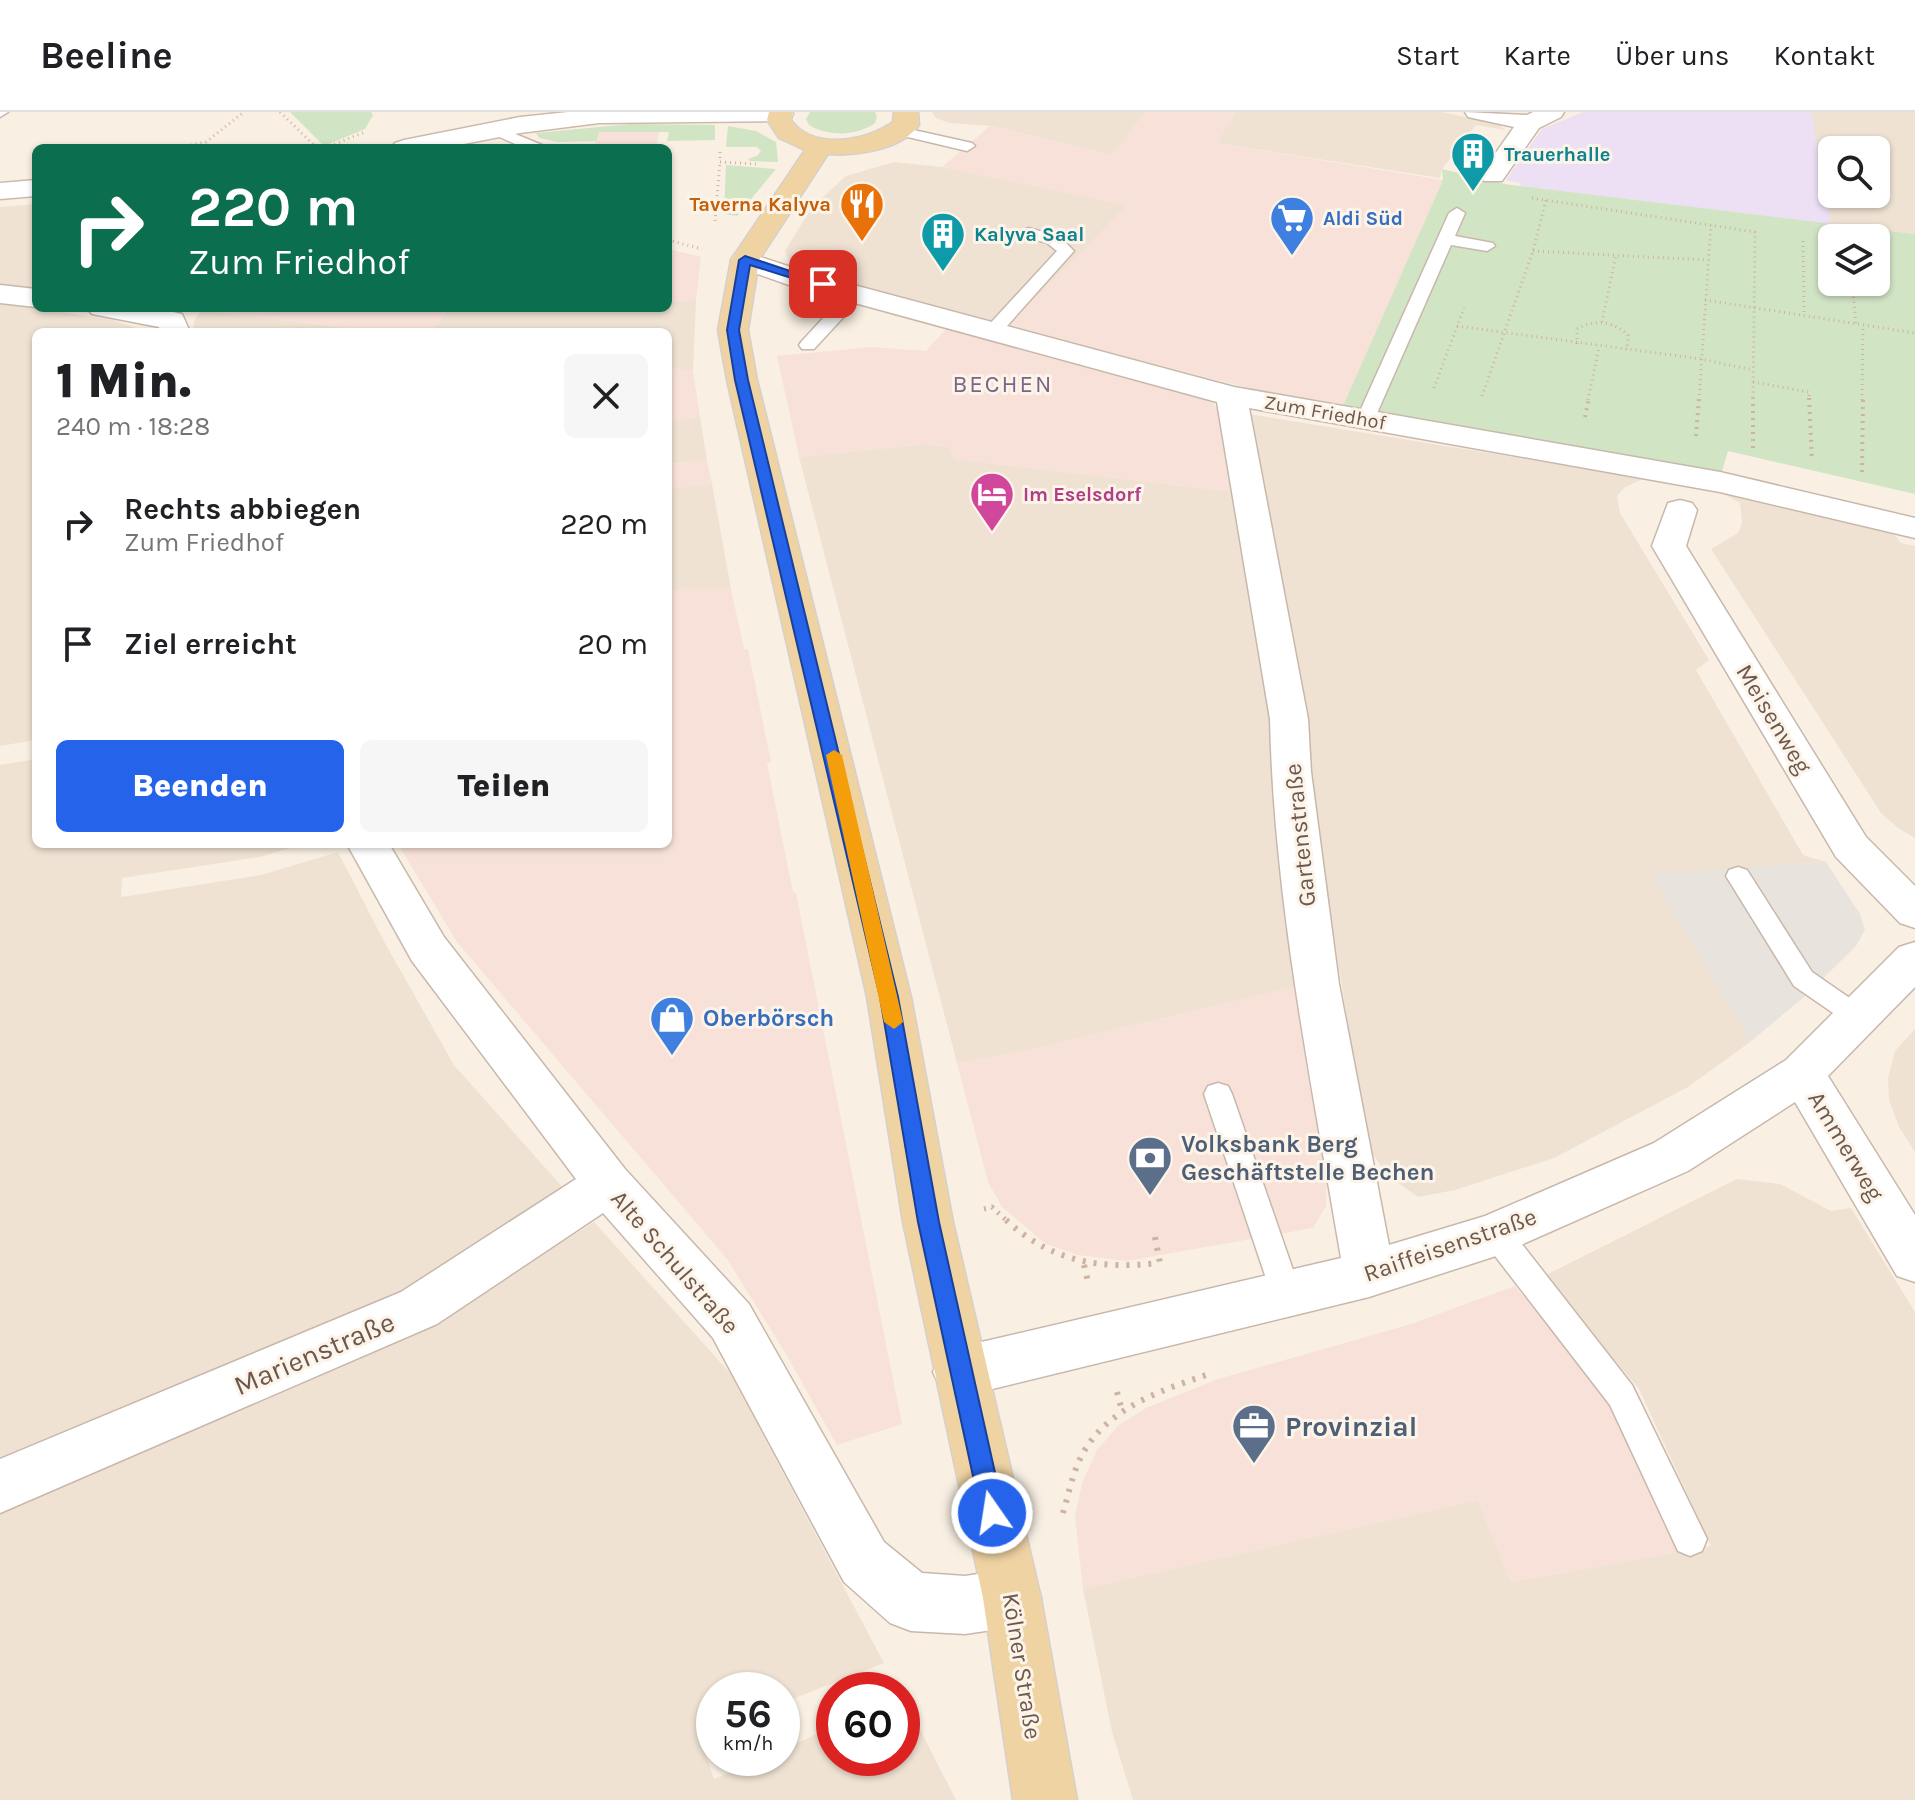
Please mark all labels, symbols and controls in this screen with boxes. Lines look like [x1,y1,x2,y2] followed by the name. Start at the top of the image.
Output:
[40,33,173,78] text: Beeline
[1396,39,1459,72] text: Start
[1503,39,1571,72] text: Karte
[1615,39,1730,72] text: Über uns
[1774,39,1875,72] text: Kontakt
[1449,130,1497,193] building icon: Trauerhalle
[1818,136,1890,296] map controls
[1818,136,1890,208] button: search
[1504,143,1610,166] place label: Trauerhalle
[188,174,359,239] text: 220 m
[56,176,160,280] icon: right
[838,180,886,243] restaurant icon: Taverna Kalyva
[690,193,831,216] place label: Taverna Kalyva
[1268,194,1316,257] supermarket icon: Aldi Süd
[1323,207,1403,230] place label: Aldi Süd
[919,210,967,273] building icon: Kalyva Saal
[974,223,1084,246] place label: Kalyva Saal
[1818,224,1890,296] button: layers
[188,241,409,283] text: Zum Friedhof
[789,250,857,318] pin
[801,262,845,306] icon: arrive
[56,353,191,409] text: 1 Min.
[564,354,648,438] button: close
[952,370,1054,398] district label: BECHEN
[1262,390,1388,435] street label: Zum Friedhof
[56,411,210,442] text: 240 m · 18:28
[968,470,1016,533] hotel icon: Im Eselsdorf
[1023,483,1142,506] place label: Im Eselsdorf
[124,491,361,527] text: Rechts abbiegen
[56,502,100,546] icon: right
[560,506,648,542] text: 220 m
[124,527,284,558] text: Zum Friedhof
[56,622,100,666] icon: arrive
[124,626,297,662] text: Ziel erreicht
[578,626,648,662] text: 20 m
[1730,659,1818,779] street label: Meisenweg
[56,740,344,832] button: Beenden
[360,740,648,832] button: Teilen
[1279,762,1321,908] street label: Gartenstraße
[648,994,696,1057] shop icon: Oberbörsch
[703,1004,834,1032] place label: Oberbörsch
[1802,1086,1890,1206] street label: Ammerweg
[1181,1130,1434,1186] place label: Volksbank Berg Geschäftstelle Bechen
[1126,1134,1174,1197] bank icon: Volksbank Berg Geschäftstelle Bechen
[605,1185,745,1339] street label: Alte Schulstraße
[1360,1202,1540,1288] street label: Raiffeisenstraße
[229,1305,399,1402] street label: Marienstraße
[1230,1402,1278,1465] office icon: Provinzial
[1285,1410,1417,1443] place label: Provinzial
[950,1471,1034,1555] position arrow
[997,1591,1047,1741] street label: Kölner Straße
[816,1672,920,1776] speed limit sign: 60
[724,1690,772,1737] text: 56
[723,1732,773,1755] text: km/h

